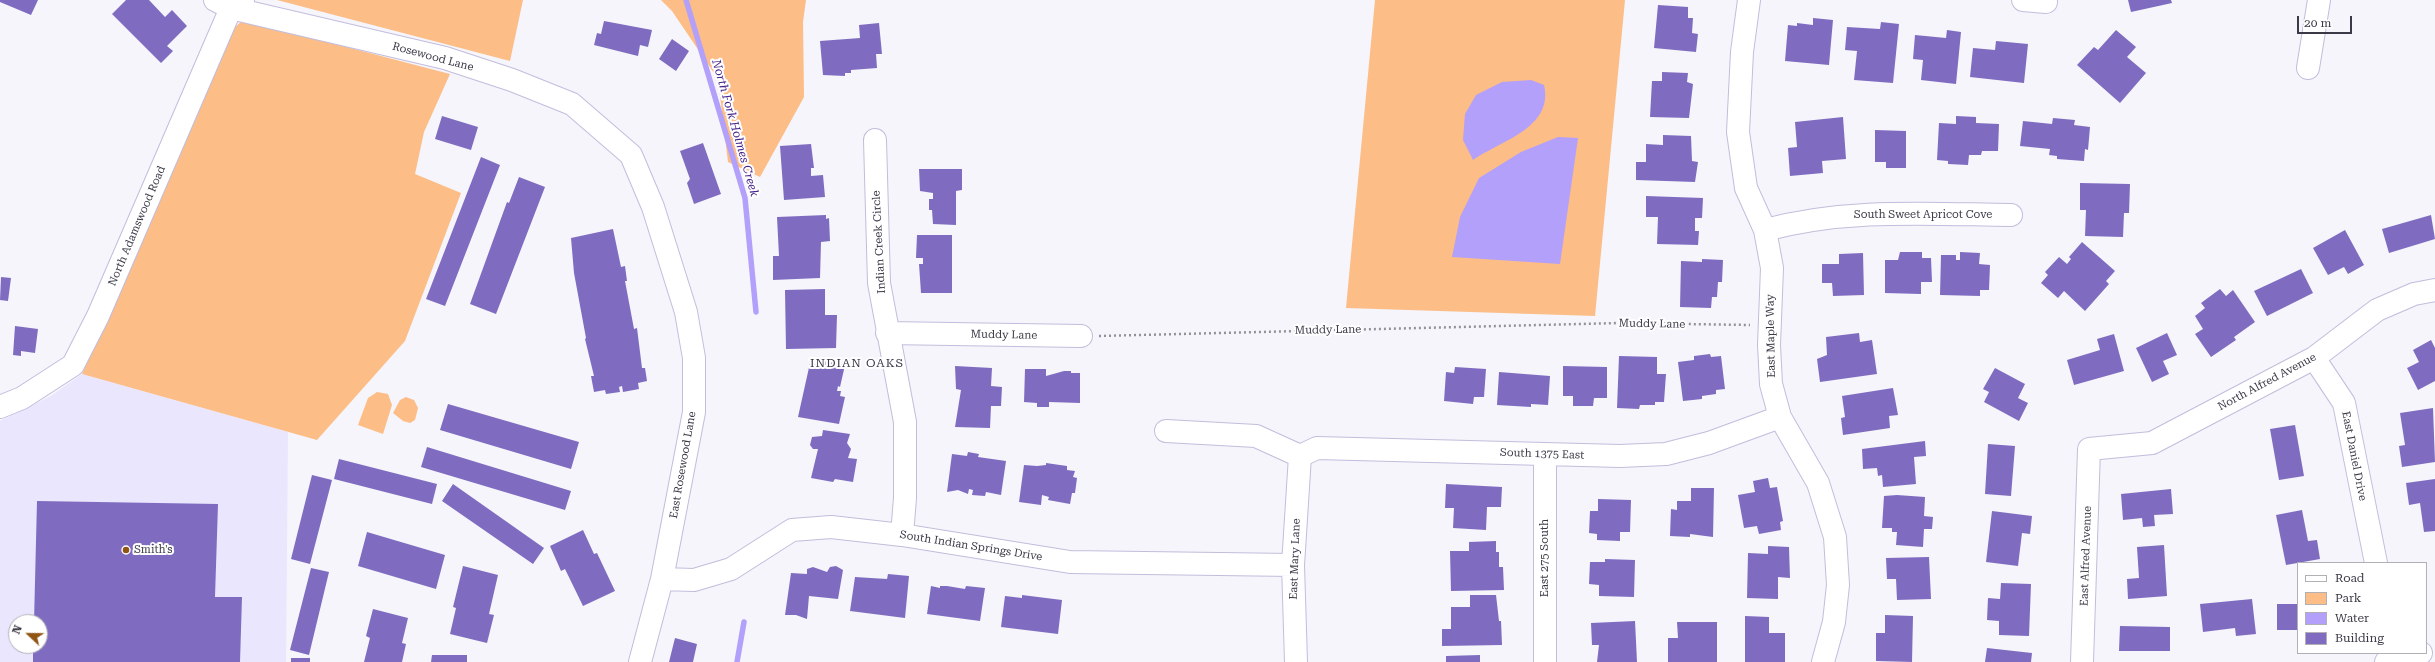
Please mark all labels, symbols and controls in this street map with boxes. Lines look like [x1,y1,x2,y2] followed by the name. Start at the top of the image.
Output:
[2299,8,2354,34] scale bar
[2304,16,2331,30] text: 20 m
[391,40,475,74] street label: Rosewood Lane
[709,58,761,198] water label: North Fork Holmes Creek
[106,164,168,288] street label: North Adamswood Road
[870,190,888,294] street label: Indian Creek Circle
[1854,208,1992,222] street label: South Sweet Apricot Cove
[1764,294,1778,378] street label: East Maple Way
[1619,317,1685,331] street label: Muddy Lane
[1295,323,1361,337] street label: Muddy Lane
[971,328,1037,342] street label: Muddy Lane
[2216,350,2318,414] street label: North Alfred Avenue
[810,356,904,370] district label: INDIAN OAKS
[667,410,699,520] street label: East Rosewood Lane
[2339,410,2369,502] street label: East Daniel Drive
[1500,446,1584,462] street label: South 1375 East
[2078,506,2094,606] street label: East Alfred Avenue
[1287,518,1303,600] street label: East Mary Lane
[1538,519,1552,597] street label: East 275 South
[899,528,1043,564] street label: South Indian Springs Drive
[134,543,173,557] place label: Smith's
[121,545,131,555] marker: Smith's
[2297,562,2427,654] legend
[2335,571,2364,585] text: Road
[2335,591,2361,605] text: Park
[2335,611,2369,625] text: Water
[8,614,48,654] north arrow
[10,623,25,636] text: N
[2335,631,2384,645] text: Building

